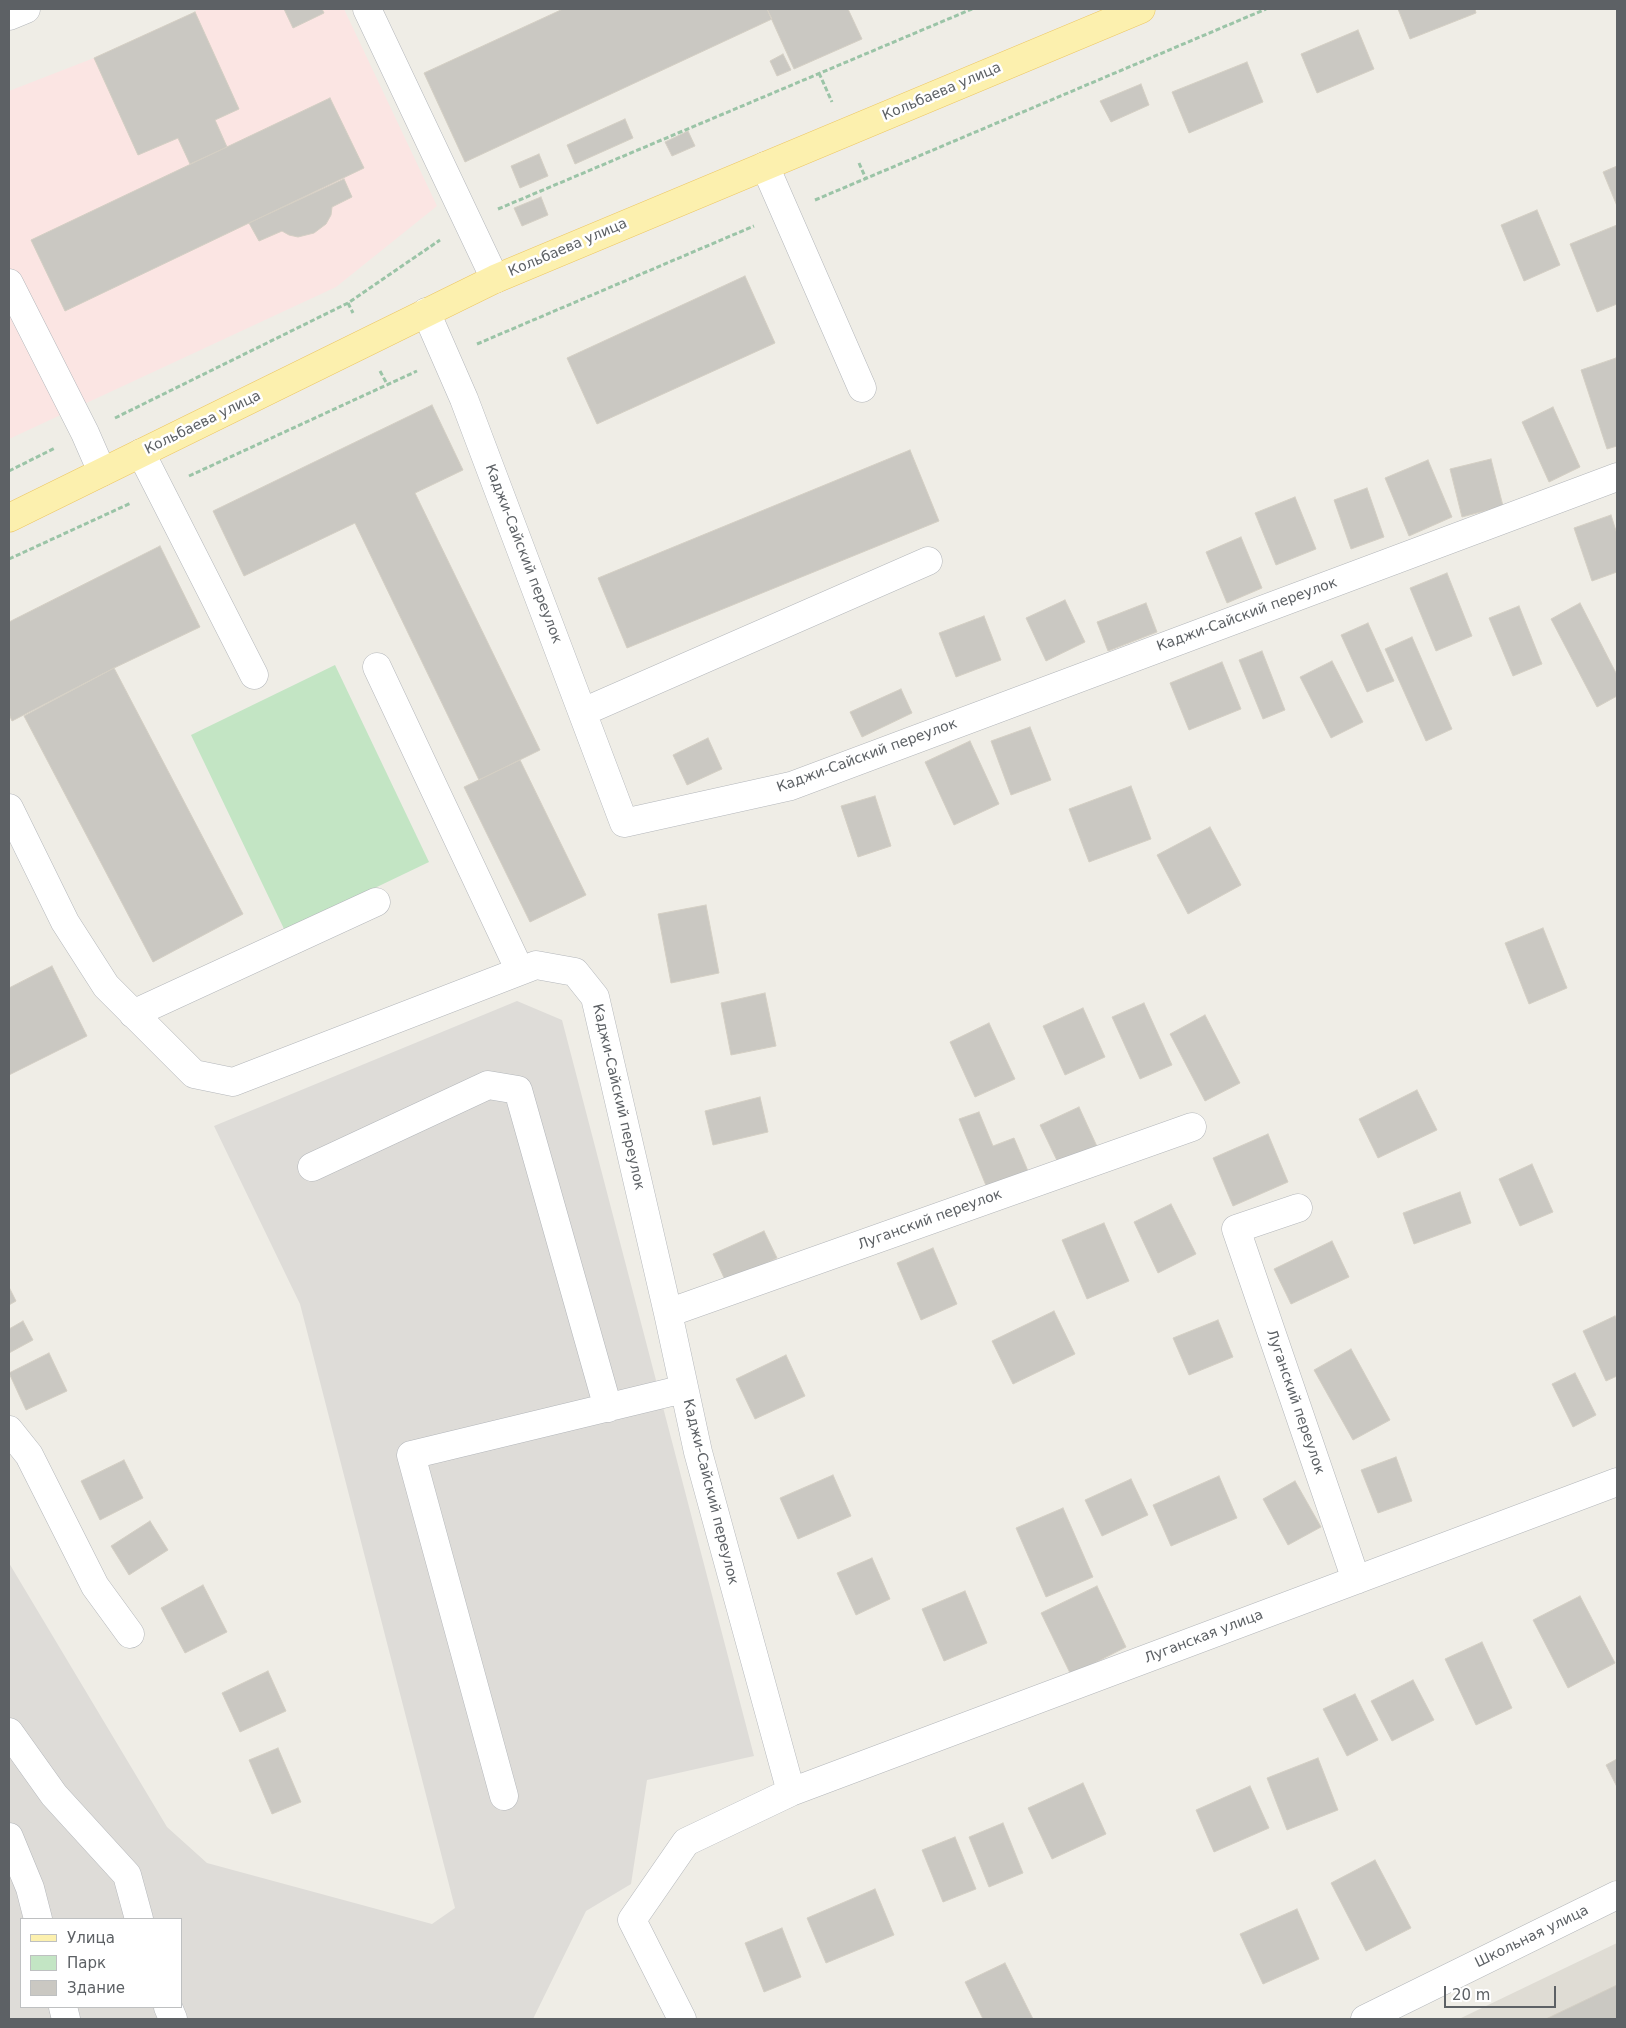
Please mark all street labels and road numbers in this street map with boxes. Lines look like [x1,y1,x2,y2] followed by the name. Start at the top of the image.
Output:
[880,59,1004,125] street label: Кольбаева улица
[506,215,630,281] street label: Кольбаева улица
[142,388,264,458] street label: Кольбаева улица
[481,462,565,646] street label: Каджи-Сайский переулок
[1155,574,1339,656] street label: Каджи-Сайский переулок
[775,715,959,797] street label: Каджи-Сайский переулок
[588,1002,648,1192] street label: Каджи-Сайский переулок
[856,1186,1004,1254] street label: Луганский переулок
[1262,1327,1328,1477] street label: Луганский переулок
[679,1397,741,1587] street label: Каджи-Сайский переулок
[1142,1607,1266,1667] street label: Луганская улица
[1472,1902,1592,1972] street label: Школьная улица

